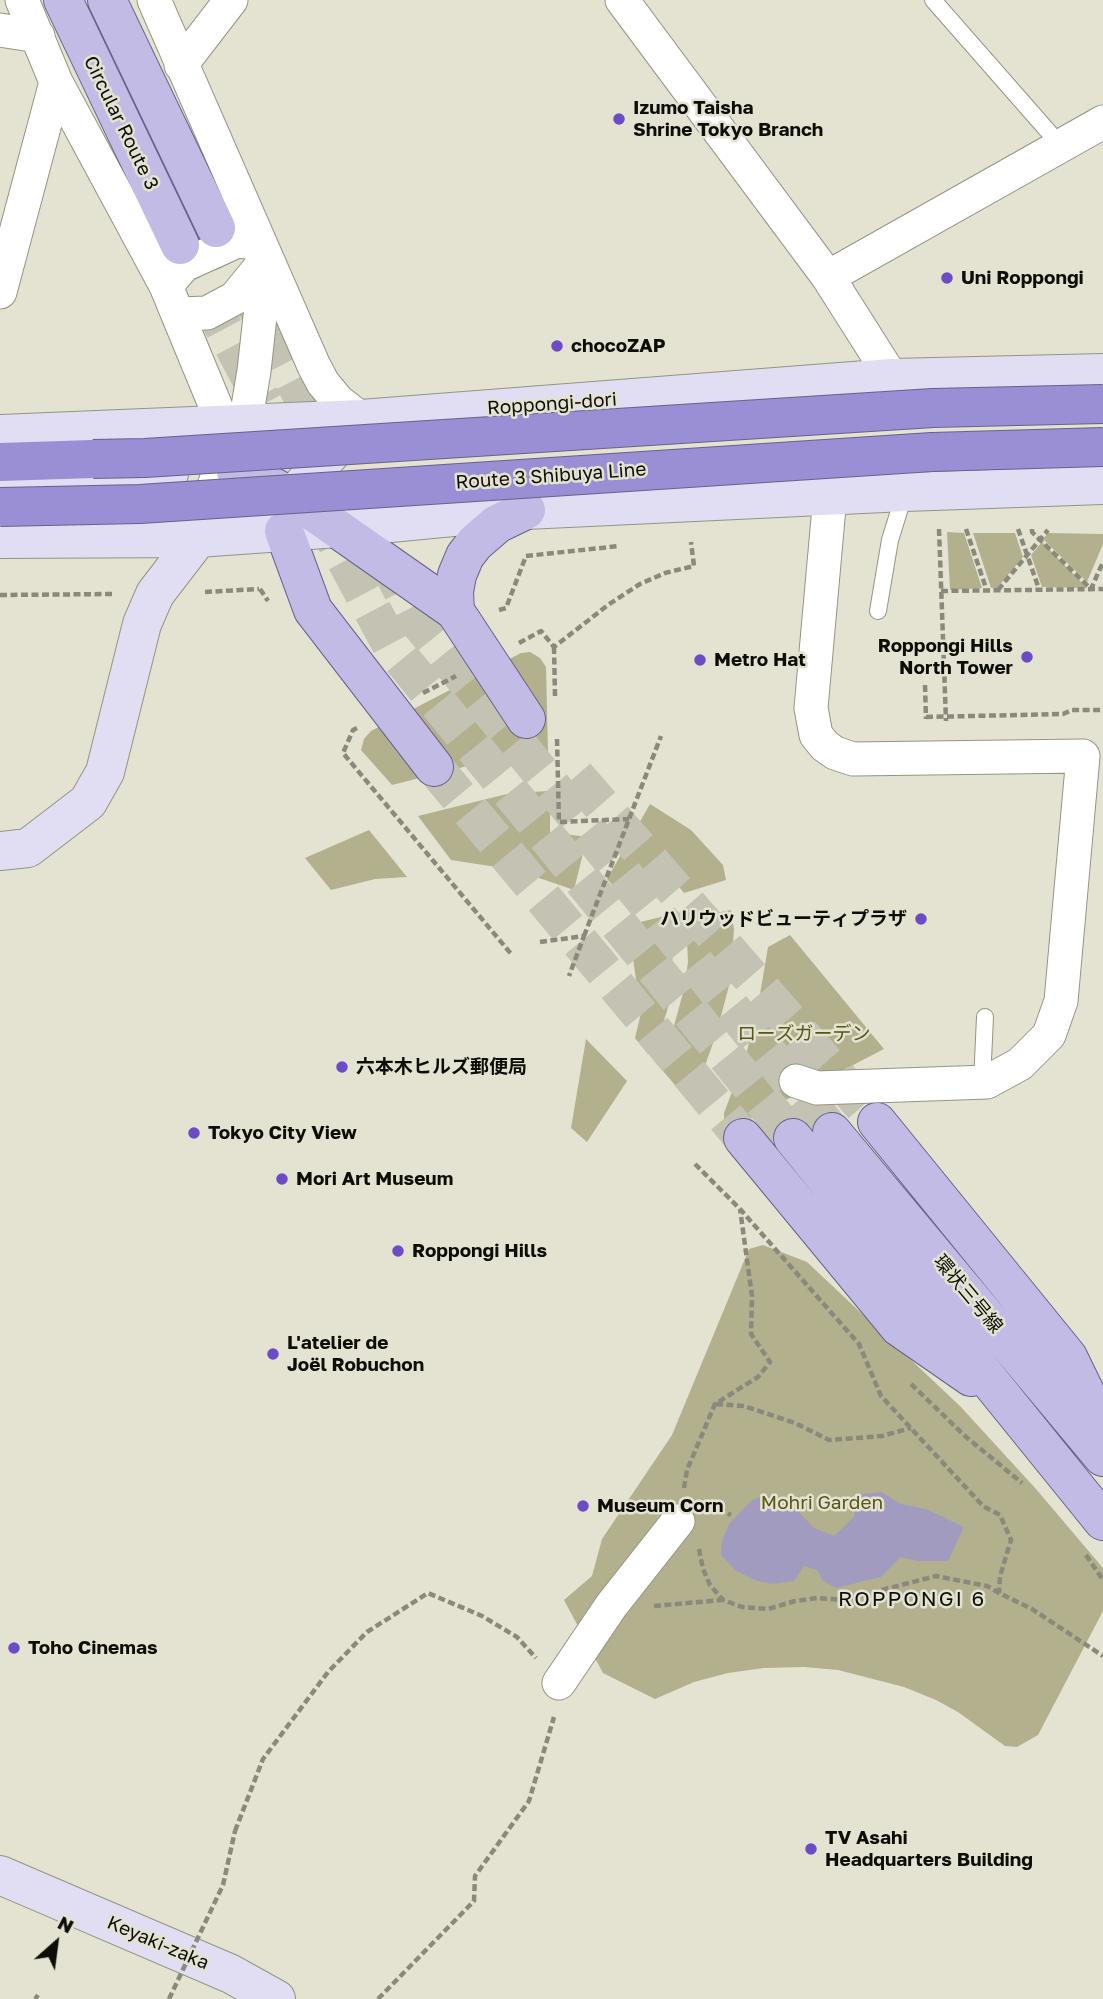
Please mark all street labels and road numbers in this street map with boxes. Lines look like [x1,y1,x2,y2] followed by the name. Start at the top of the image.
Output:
[79,52,163,194] street label: Circular Route 3
[486,388,618,420] street label: Roppongi-dori
[455,458,647,494] street label: Route 3 Shibuya Line
[929,1250,1007,1338] street label: 環状三号線
[104,1911,212,1975] street label: Keyaki-zaka

